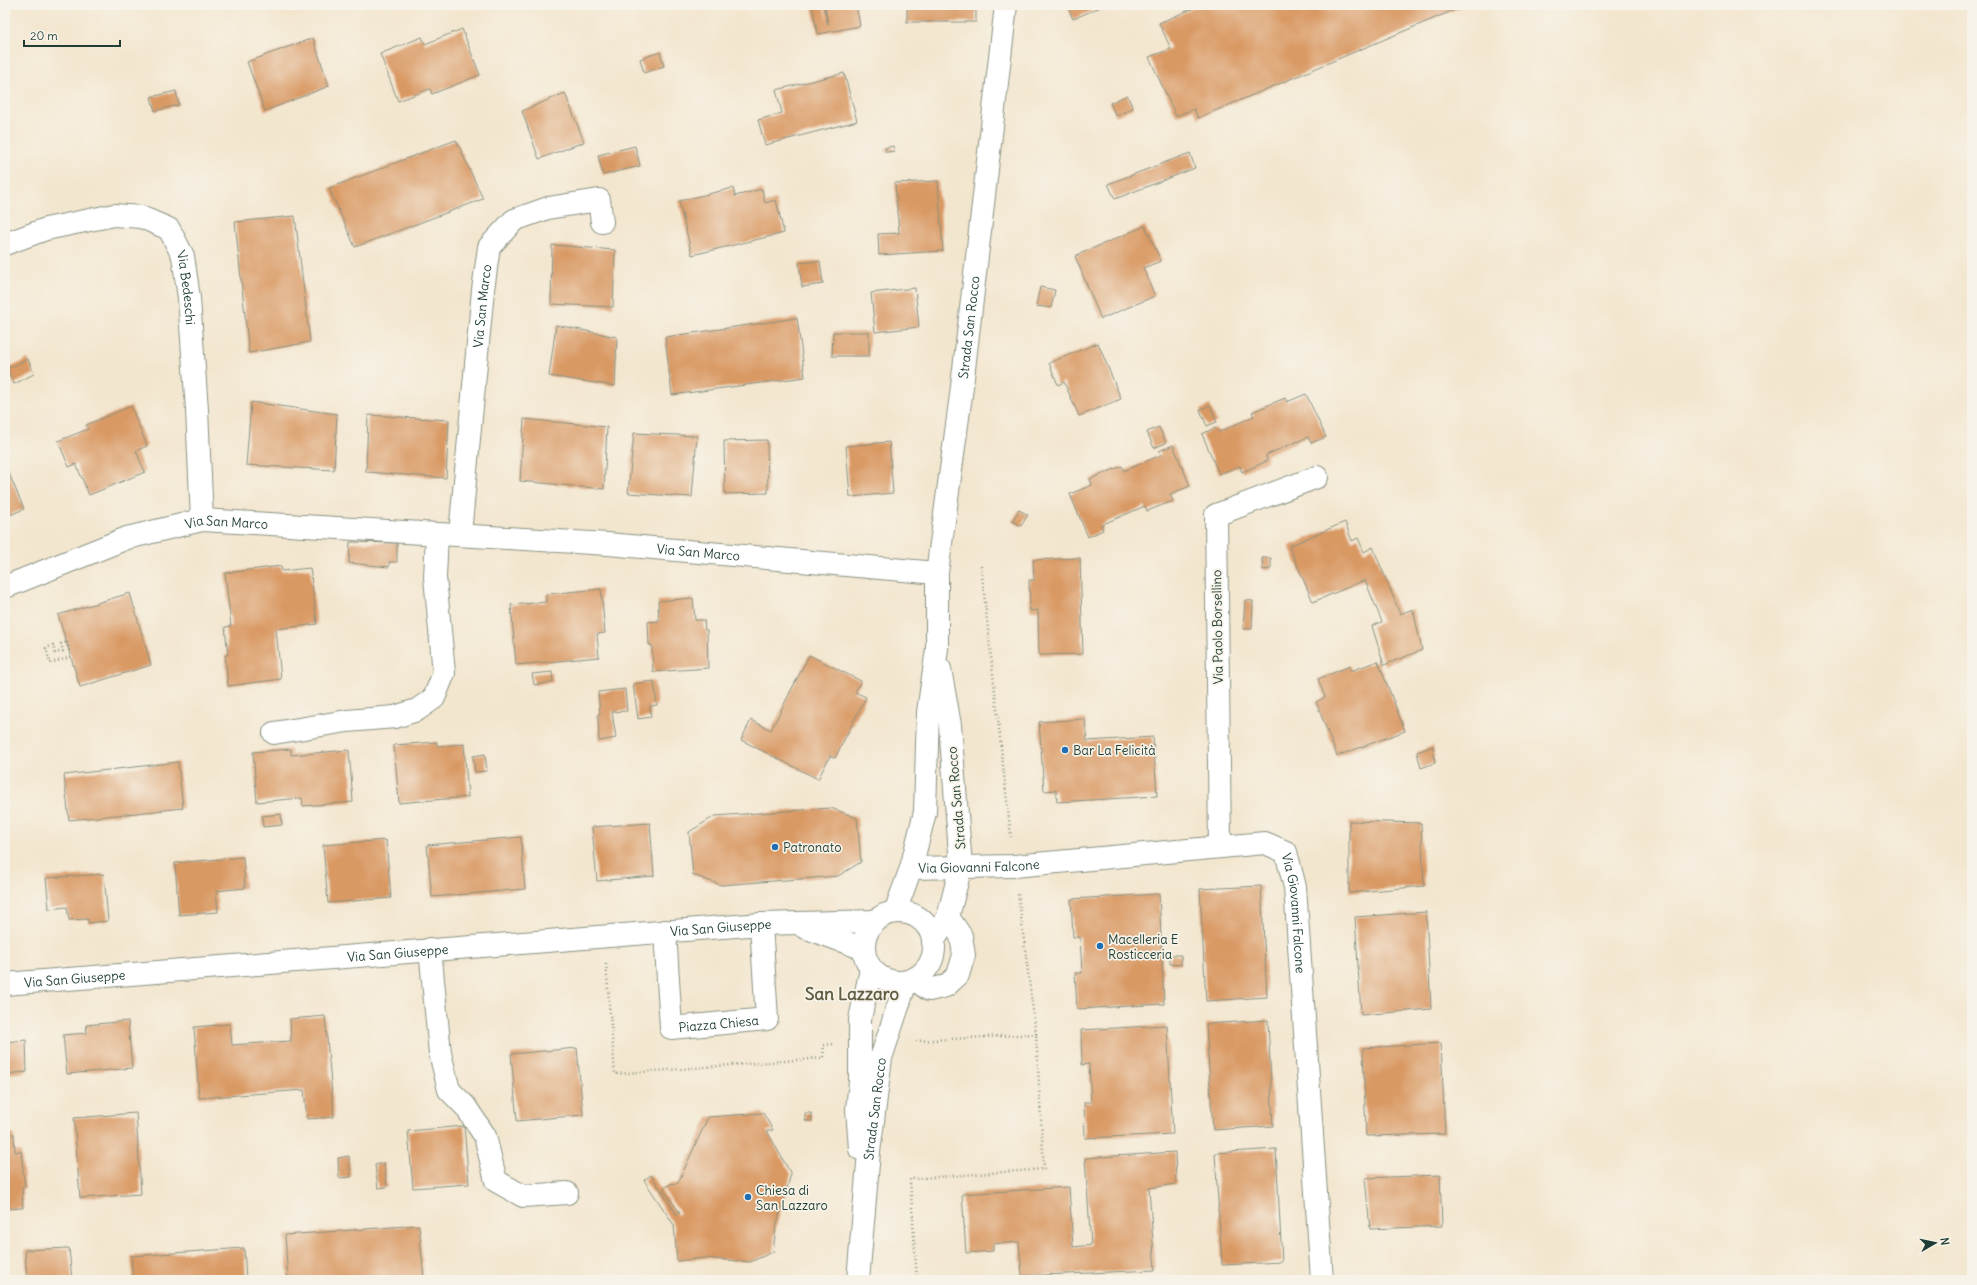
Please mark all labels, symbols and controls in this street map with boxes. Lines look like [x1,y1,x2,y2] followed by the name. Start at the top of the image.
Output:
[24,22,120,48] scale bar
[30,28,58,43] text: 20 m
[173,248,199,326] street label: Via Bedeschi
[470,263,495,349] street label: Via San Marco
[955,275,984,380] street label: Strada San Rocco
[183,512,269,533] street label: Via San Marco
[656,540,741,565] street label: Via San Marco
[1208,570,1227,684] street label: Via Paolo Borsellino
[1073,742,1156,759] place label: Bar La Felicità
[1060,745,1070,755] marker: Bar La Felicità
[944,746,969,850] street label: Strada San Rocco
[783,839,841,856] place label: Patronato
[770,842,780,852] marker: Patronato
[1278,851,1309,974] street label: Via Giovanni Falcone
[918,856,1040,877] street label: Via Giovanni Falcone
[669,916,772,940] street label: Via San Giuseppe
[1108,931,1179,963] place label: Macelleria E Rosticceria
[346,941,449,966] street label: Via San Giuseppe
[1095,941,1105,951] marker: Macelleria E Rosticceria
[24,966,126,991] street label: Via San Giuseppe
[805,983,899,1005] district label: San Lazzaro
[678,1012,759,1036] street label: Piazza Chiesa
[860,1057,890,1161] street label: Strada San Rocco
[756,1182,828,1214] place label: Chiesa di San Lazzaro
[743,1192,753,1202] marker: Chiesa di San Lazzaro
[1915,1223,1955,1263] north arrow
[1937,1237,1952,1246] text: N

